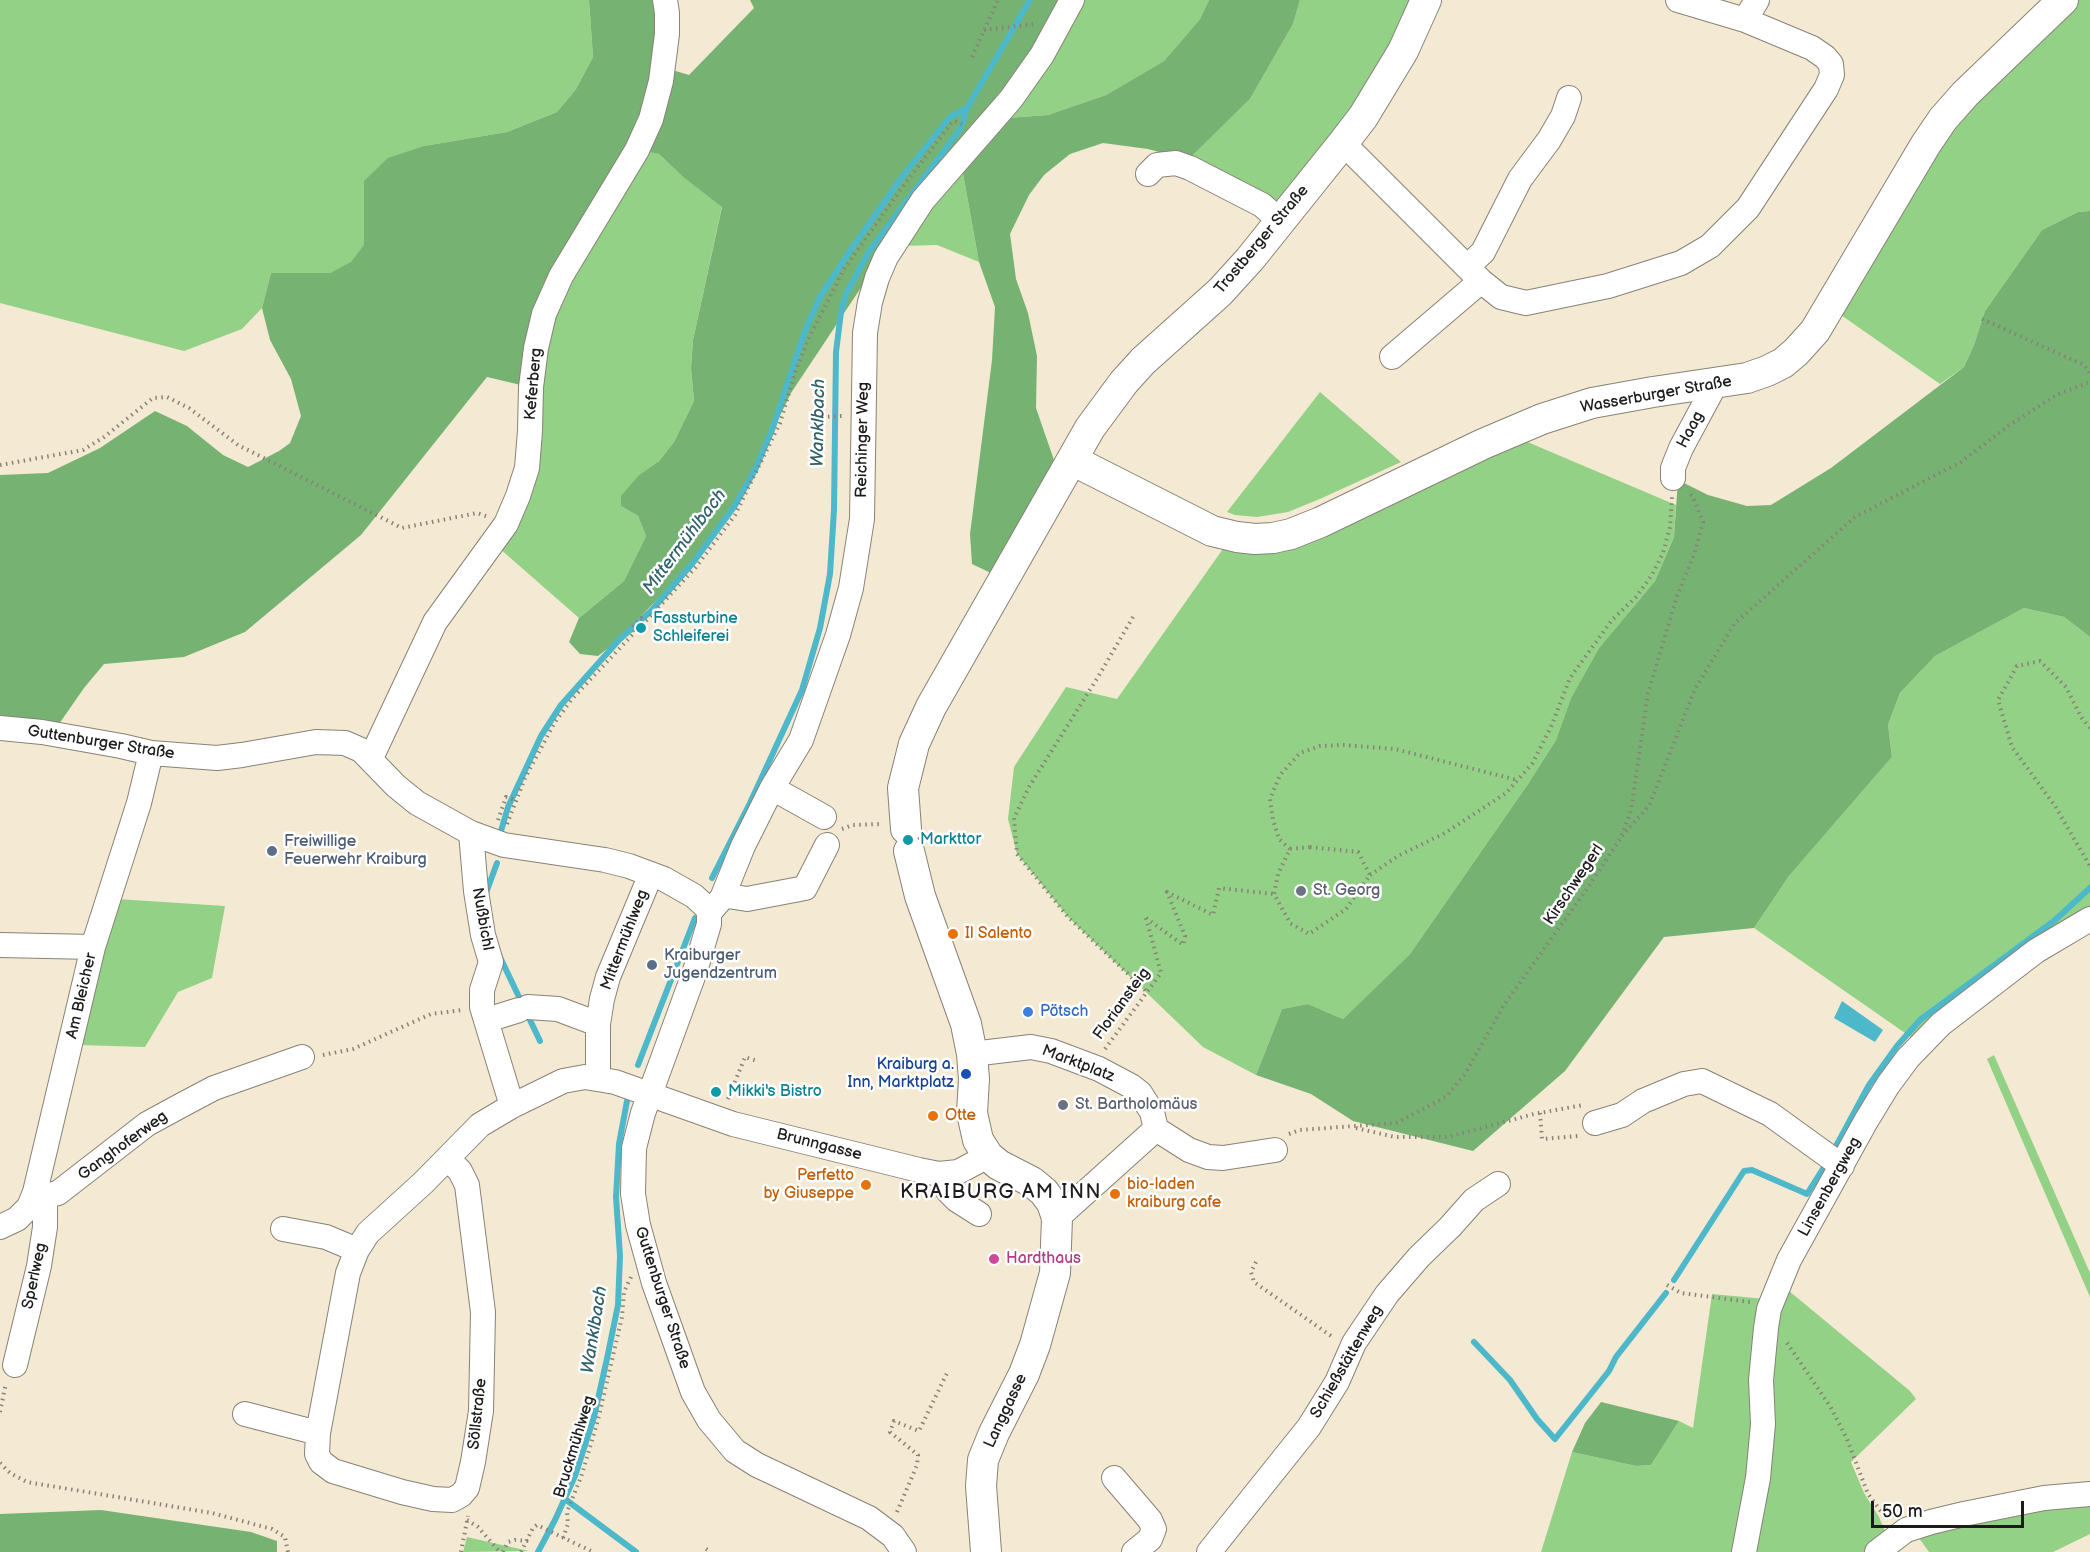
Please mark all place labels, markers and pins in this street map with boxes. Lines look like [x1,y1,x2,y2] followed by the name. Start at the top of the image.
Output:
[653,609,738,647] place label: Fassturbine Schleiferei
[634,621,648,635] marker: Fassturbine Schleiferei
[920,830,981,850] place label: Markttor
[284,832,427,870] place label: Freiwillige Feuerwehr Kraiburg
[901,833,915,847] marker: Markttor
[265,844,279,858] marker: Freiwillige Feuerwehr Kraiburg
[1313,881,1380,901] place label: St. Georg
[1294,884,1308,898] marker: St. Georg
[965,924,1032,944] place label: Il Salento
[946,927,960,941] marker: Il Salento
[664,946,777,984] place label: Kraiburger Jugendzentrum
[645,958,659,972] marker: Kraiburger Jugendzentrum
[1040,1002,1088,1022] place label: Pötsch
[1021,1005,1035,1019] marker: Pötsch
[848,1055,954,1093] place label: Kraiburg a. Inn, Marktplatz
[959,1067,973,1081] marker: Kraiburg a. Inn, Marktplatz
[728,1082,822,1102] place label: Mikki's Bistro
[709,1085,723,1099] marker: Mikki's Bistro
[1075,1095,1198,1115] place label: St. Bartholomäus
[1056,1098,1070,1112] marker: St. Bartholomäus
[945,1106,976,1126] place label: Otte
[926,1109,940,1123] marker: Otte
[764,1166,854,1204] place label: Perfetto by Giuseppe
[1127,1175,1221,1213] place label: bio-laden kraiburg cafe
[859,1178,873,1192] marker: Perfetto by Giuseppe
[1108,1187,1122,1201] marker: bio-laden kraiburg cafe
[1006,1249,1081,1269] place label: Hardthaus
[987,1252,1001,1266] marker: Hardthaus

